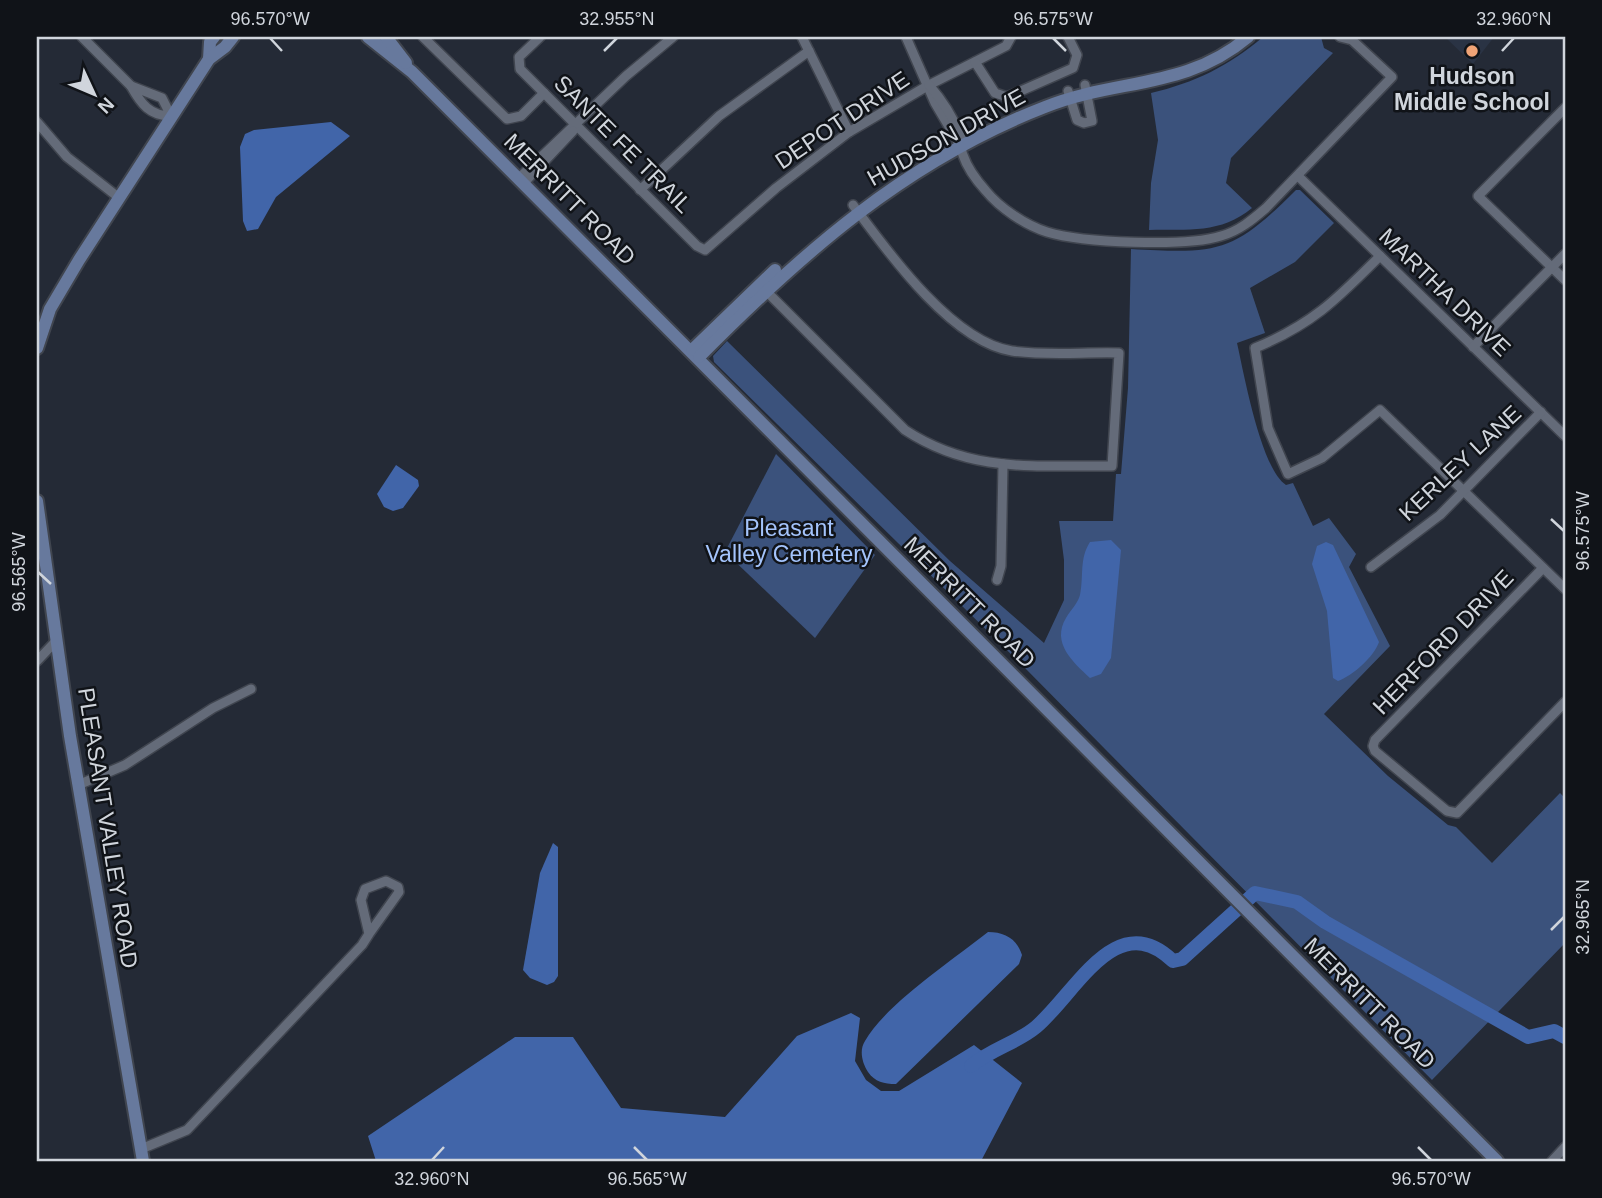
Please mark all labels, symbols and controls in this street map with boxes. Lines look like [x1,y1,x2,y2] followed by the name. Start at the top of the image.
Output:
[230,9,310,29] text: 96.570°W
[579,9,655,29] text: 32.955°N
[1013,9,1093,29] text: 96.575°W
[1476,9,1552,29] text: 32.960°N
[1464,43,1480,59] marker: Hudson Middle School
[60,60,130,130] north arrow
[1394,63,1550,115] place label: Hudson Middle School
[770,66,914,174] street label: DEPOT DRIVE
[549,70,697,218] street label: SANTE FE TRAIL
[863,83,1029,191] street label: HUDSON DRIVE
[94,93,118,118] text: N
[499,128,641,270] street label: MERRITT ROAD
[1374,223,1516,361] street label: MARTHA DRIVE
[1394,400,1526,526] street label: KERLEY LANE
[1573,491,1593,571] text: 96.575°W
[705,515,873,567] park label: Pleasant Valley Cemetery
[899,531,1041,673] street label: MERRITT ROAD
[9,532,29,612] text: 96.565°W
[1368,564,1518,720] street label: HERFORD DRIVE
[73,686,143,970] street label: PLEASANT VALLEY ROAD
[1573,879,1593,955] text: 32.965°N
[1299,932,1441,1074] street label: MERRITT ROAD
[394,1169,470,1189] text: 32.960°N
[607,1169,687,1189] text: 96.565°W
[1391,1169,1471,1189] text: 96.570°W

